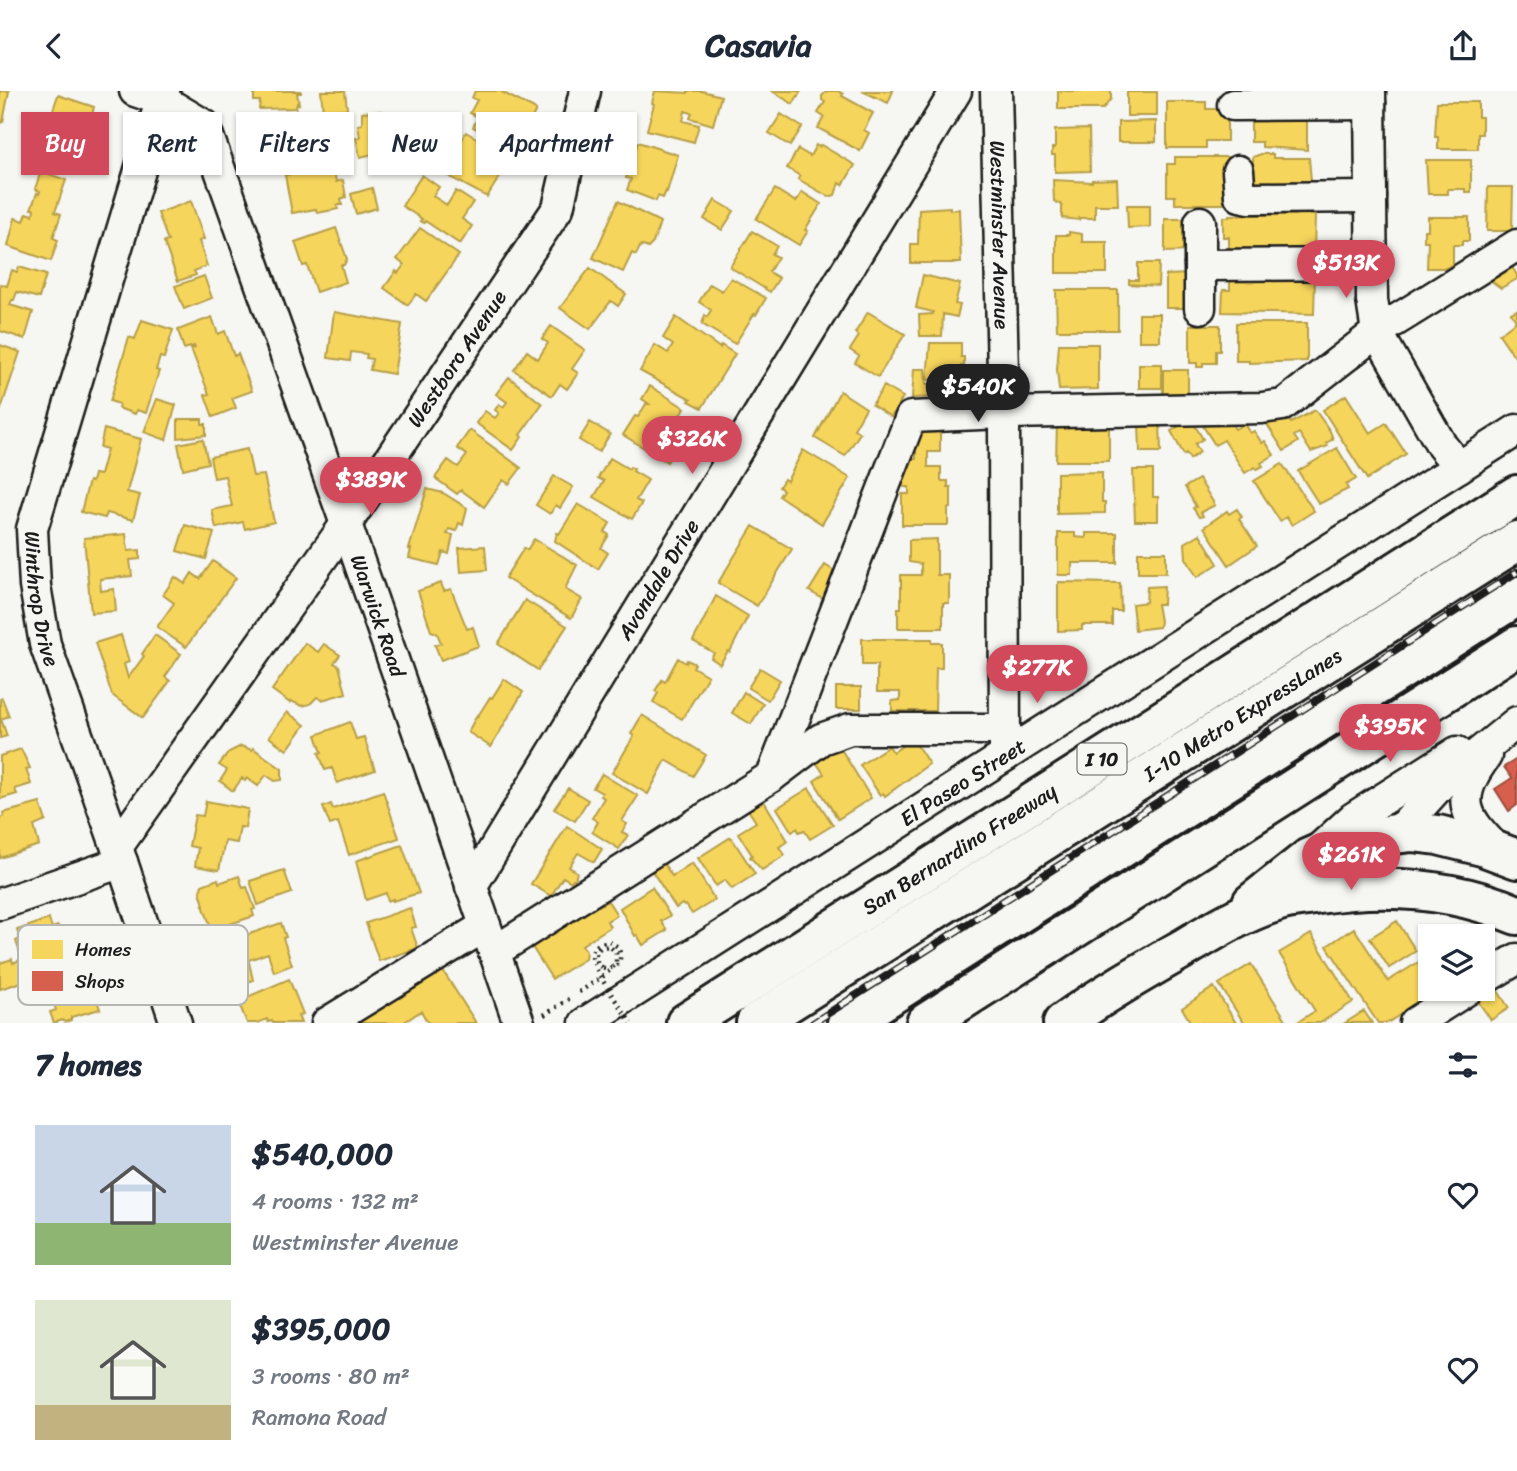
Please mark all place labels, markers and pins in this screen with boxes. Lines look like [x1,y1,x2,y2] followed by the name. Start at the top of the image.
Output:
[1297,241,1395,300] pin: $513K
[929,365,1027,424] pin: $540K
[643,417,741,476] pin: $326K
[322,457,420,517] pin: $389K
[988,645,1086,705] pin: $277K
[1341,705,1439,764] pin: $395K
[1302,833,1400,892] pin: $261K

